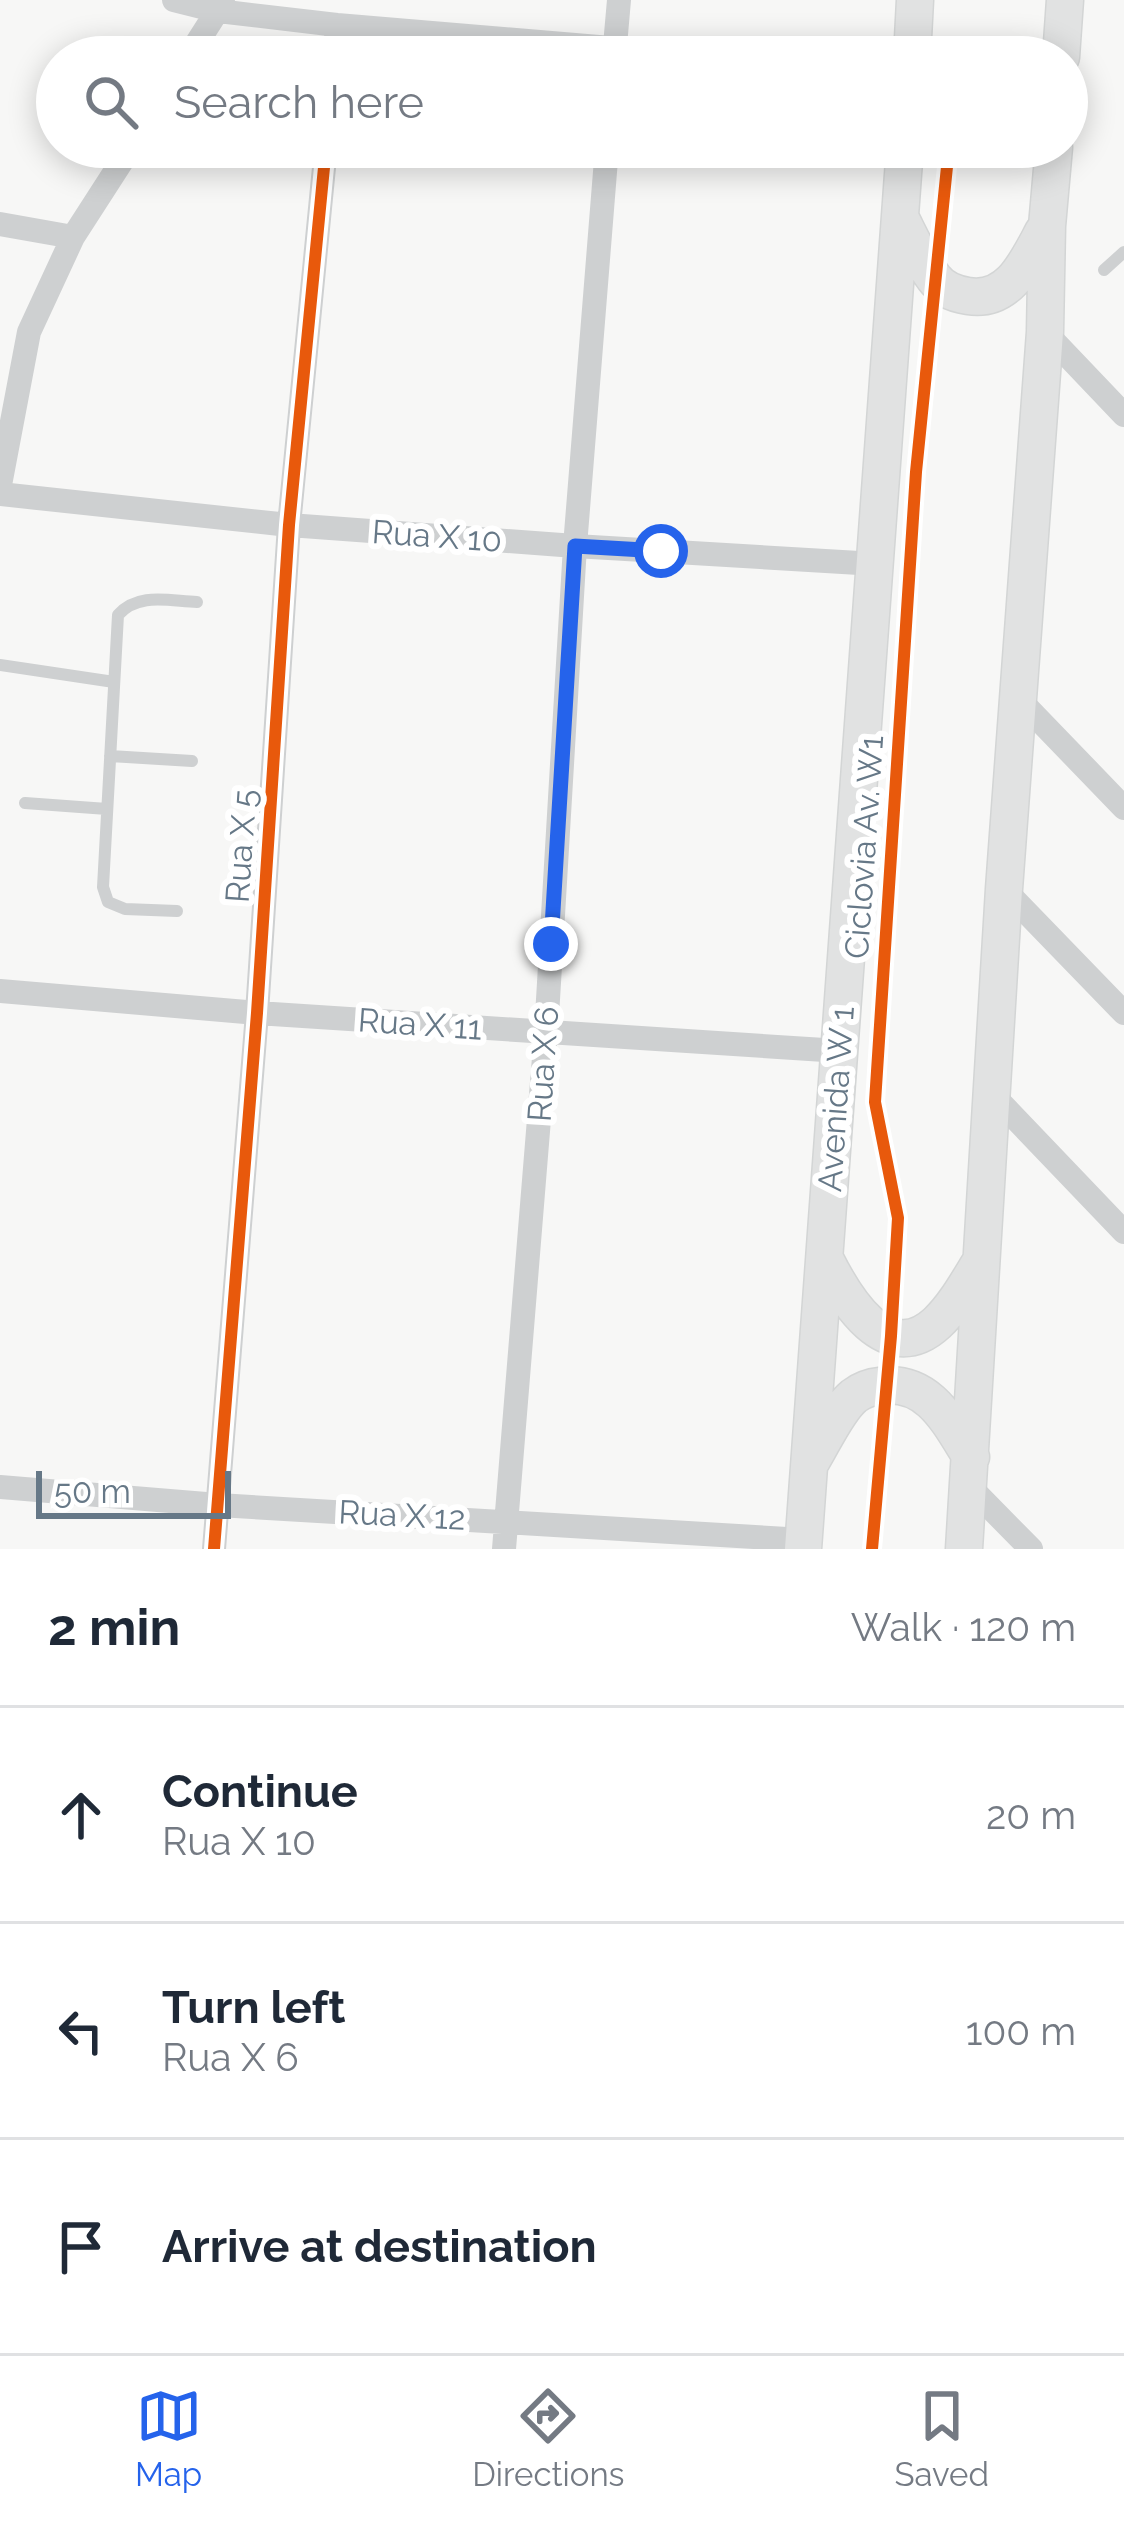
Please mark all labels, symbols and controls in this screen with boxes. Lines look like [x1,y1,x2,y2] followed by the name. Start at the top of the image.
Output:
[36,36,1088,168] search box
[78,69,144,135] icon: search
[174,76,424,129] text: Search here
[371,512,503,560] street label: Rua X 10
[634,524,688,578] route start
[837,734,891,960] street label: Ciclovia Av. W1
[218,788,264,904] street label: Rua X 5
[524,917,578,971] route end
[357,1000,483,1048] street label: Rua X 11
[520,1005,566,1123] street label: Rua X 6
[810,1005,862,1193] street label: Avenida W 1
[36,1465,231,1518] scale bar
[54,1472,131,1511] text: 50 m
[337,1492,467,1538] street label: Rua X 12
[48,1597,180,1657] text: 2 min
[851,1604,1076,1650] text: Walk · 120 m
[162,1765,358,1818] text: Continue
[48,1782,114,1848] icon: ahead
[986,1792,1076,1838] text: 20 m
[162,1818,316,1864] text: Rua X 10
[162,1981,345,2034] text: Turn left
[48,1998,114,2064] icon: left
[966,2008,1076,2054] text: 100 m
[162,2034,299,2080] text: Rua X 6
[48,2214,114,2280] icon: arrive
[162,2220,597,2273] text: Arrive at destination
[135,2383,202,2494] tab: Map
[472,2383,625,2494] tab: Directions
[895,2383,989,2494] tab: Saved

